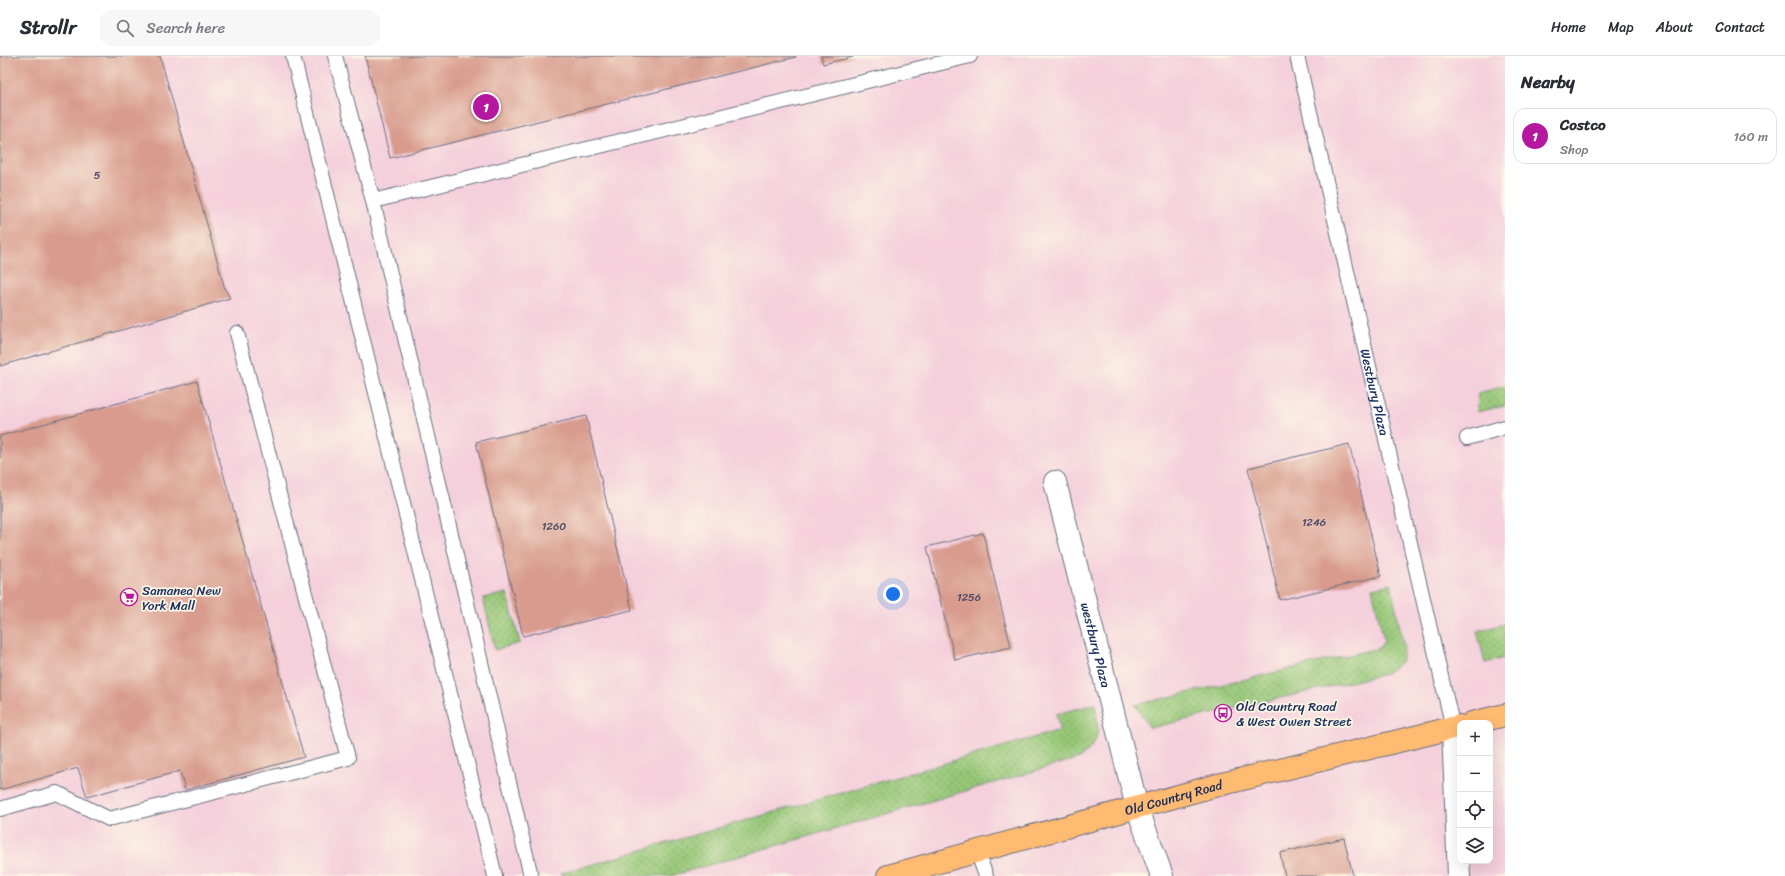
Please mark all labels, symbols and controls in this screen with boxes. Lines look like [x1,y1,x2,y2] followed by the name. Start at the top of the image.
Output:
[100,10,380,46] search box
[20,11,76,44] text: Strollr
[146,15,225,41] text: Search here
[1551,15,1586,40] text: Home
[1608,15,1634,40] text: Map
[1656,15,1693,40] text: About
[1715,15,1765,40] text: Contact
[114,17,136,39] icon: search
[1521,67,1575,97] text: Nearby
[473,92,499,122] pin: 1
[1560,112,1606,138] text: Costco
[1532,125,1538,148] text: 1
[1733,125,1768,148] text: 160 m
[1560,138,1588,161] text: Shop
[94,166,101,185] house number: 5
[1353,346,1396,438] street label: Westbury Plaza
[1302,513,1326,532] house number: 1246
[542,517,566,536] house number: 1260
[142,579,221,617] place label: Samanea New York Mall
[883,584,903,604] your location
[119,587,139,607] supermarket icon: Samanea New York Mall
[957,588,981,607] house number: 1256
[1074,600,1118,691] street label: westbury Plaza
[1236,695,1352,733] place label: Old Country Road & West Owen Street
[1213,703,1233,723] bus stop icon: Old Country Road & West Owen Street
[1457,720,1493,864] map controls
[1457,720,1493,756] button: +
[1457,756,1493,792] button: −
[1122,773,1226,822] street label: Old Country Road
[1457,792,1493,828] button: locate
[1457,828,1493,864] button: layers

